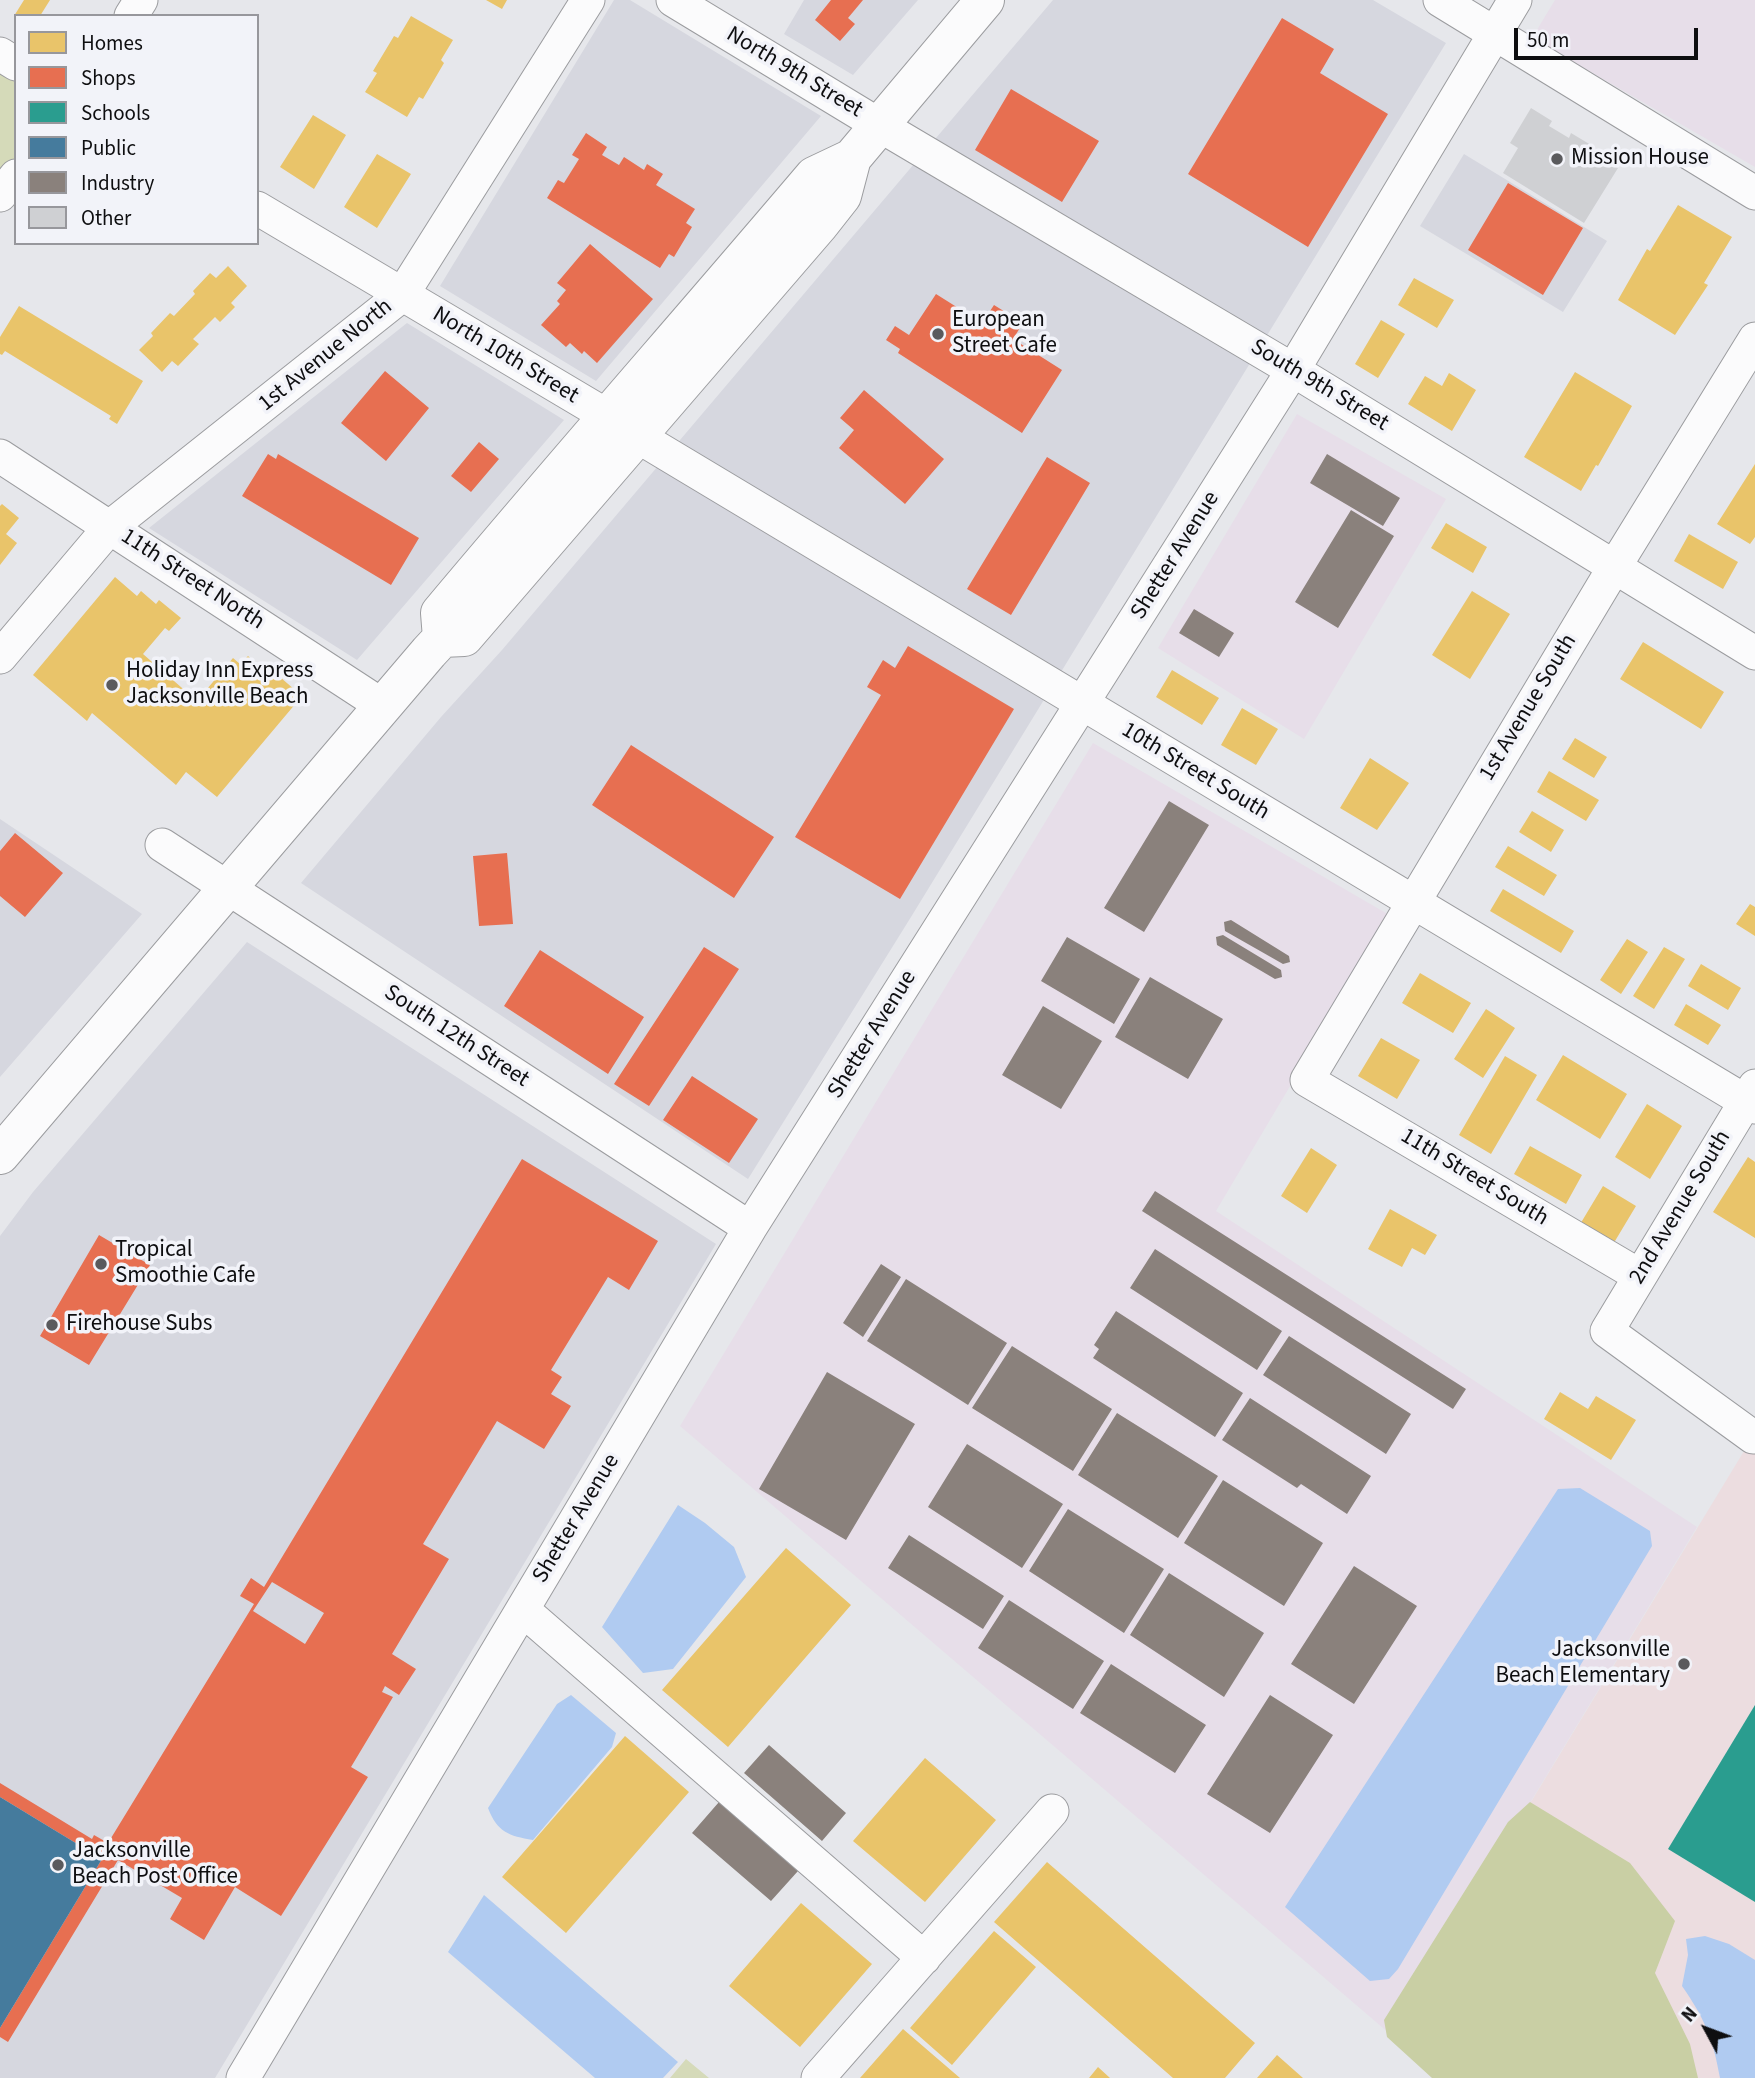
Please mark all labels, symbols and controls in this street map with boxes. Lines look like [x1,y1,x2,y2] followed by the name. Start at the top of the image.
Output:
[14,14,259,245] legend
[1517,14,1701,58] scale bar
[721,21,867,125] street label: North 9th Street
[1527,25,1569,55] text: 50 m
[81,28,143,58] text: Homes
[81,63,135,93] text: Shops
[81,98,150,128] text: Schools
[81,133,136,163] text: Public
[1571,145,1709,173] place label: Mission House
[1549,151,1565,167] marker: Mission House
[81,168,154,198] text: Industry
[81,203,131,233] text: Other
[254,294,398,418] street label: 1st Avenue North
[427,302,583,410] street label: North 10th Street
[952,307,1057,361] place label: European Street Cafe
[930,326,946,342] marker: European Street Cafe
[1245,334,1393,438] street label: South 9th Street
[1126,487,1226,625] street label: Shetter Avenue
[115,523,269,637] street label: 11th Street North
[1474,630,1584,786] street label: 1st Avenue South
[126,658,313,712] place label: Holiday Inn Express Jacksonville Beach
[104,677,120,693] marker: Holiday Inn Express Jacksonville Beach
[1116,717,1274,827] street label: 10th Street South
[823,966,923,1104] street label: Shetter Avenue
[378,980,534,1094] street label: South 12th Street
[1395,1123,1553,1233] street label: 11th Street South
[1624,1126,1738,1290] street label: 2nd Avenue South
[115,1237,255,1291] place label: Tropical Smoothie Cafe
[93,1256,109,1272] marker: Tropical Smoothie Cafe
[66,1311,212,1339] place label: Firehouse Subs
[44,1317,60,1333] marker: Firehouse Subs
[528,1449,626,1589] street label: Shetter Avenue
[1496,1637,1670,1691] place label: Jacksonville Beach Elementary
[1676,1656,1692,1672] marker: Jacksonville Beach Elementary
[72,1838,238,1892] place label: Jacksonville Beach Post Office
[50,1857,66,1873] marker: Jacksonville Beach Post Office
[1671,1994,1741,2064] north arrow
[1675,2001,1704,2029] text: N

